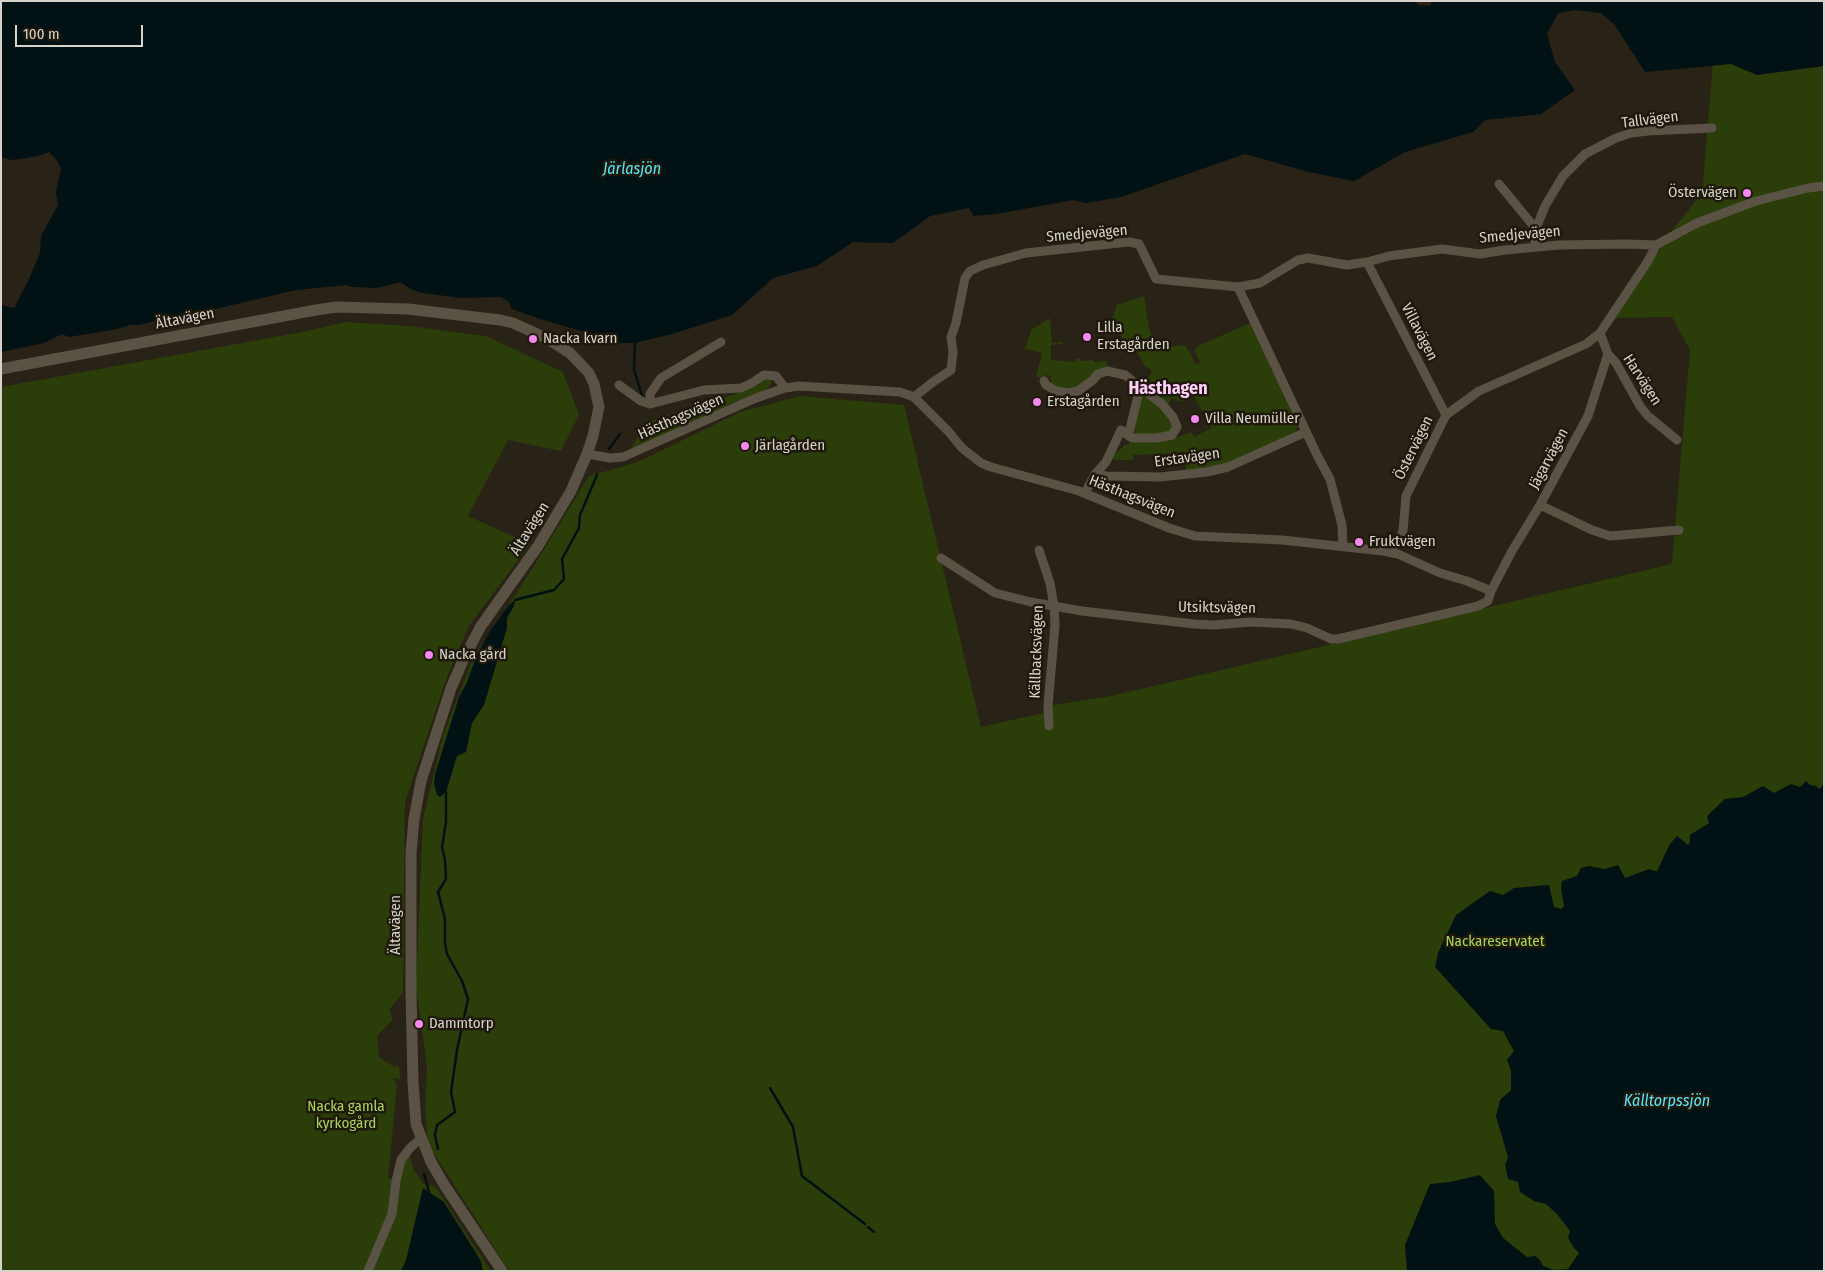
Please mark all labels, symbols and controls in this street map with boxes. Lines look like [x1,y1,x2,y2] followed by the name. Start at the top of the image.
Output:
[18,15,145,47] scale bar
[23,25,60,43] text: 100 m
[1621,108,1679,132] street label: Tallvägen
[603,160,661,180] water label: Järlasjön
[1668,184,1737,202] place label: Östervägen
[1741,187,1753,199] marker: Östervägen
[1046,221,1128,247] street label: Smedjevägen
[1479,222,1561,248] street label: Smedjevägen
[1397,300,1441,364] street label: Villavägen
[154,304,216,334] street label: Ältavägen
[1097,319,1170,354] place label: Lilla Erstagården
[543,330,617,348] place label: Nacka kvarn
[1081,331,1093,343] marker: Lilla Erstagården
[527,333,539,345] marker: Nacka kvarn
[1619,351,1665,409] street label: Harvägen
[1128,378,1208,400] district label: Hästhagen
[635,390,727,444] street label: Hästhagsvägen
[1047,393,1120,411] place label: Erstagården
[1031,396,1043,408] marker: Erstagården
[1205,410,1299,428] place label: Villa Neumüller
[1189,413,1201,425] marker: Villa Neumüller
[1391,413,1437,483] street label: Östervägen
[1525,425,1573,493] street label: Jägarvägen
[755,437,825,455] place label: Järlagården
[739,440,751,452] marker: Järlagården
[1153,444,1221,472] street label: Erstavägen
[1086,471,1178,523] street label: Hästhagsvägen
[507,499,553,559] street label: Ältavägen
[1369,533,1436,551] place label: Fruktvägen
[1353,536,1365,548] marker: Fruktvägen
[1178,598,1256,618] street label: Utsiktsvägen
[1026,605,1048,699] street label: Källbacksvägen
[439,646,506,664] place label: Nacka gård
[423,649,435,661] marker: Nacka gård
[387,895,405,955] street label: Ältavägen
[1445,933,1545,951] park label: Nackareservatet
[429,1015,494,1033] place label: Dammtorp
[413,1018,425,1030] marker: Dammtorp
[1624,1092,1710,1112] water label: Källtorpssjön
[307,1098,385,1133] park label: Nacka gamla kyrkogård

